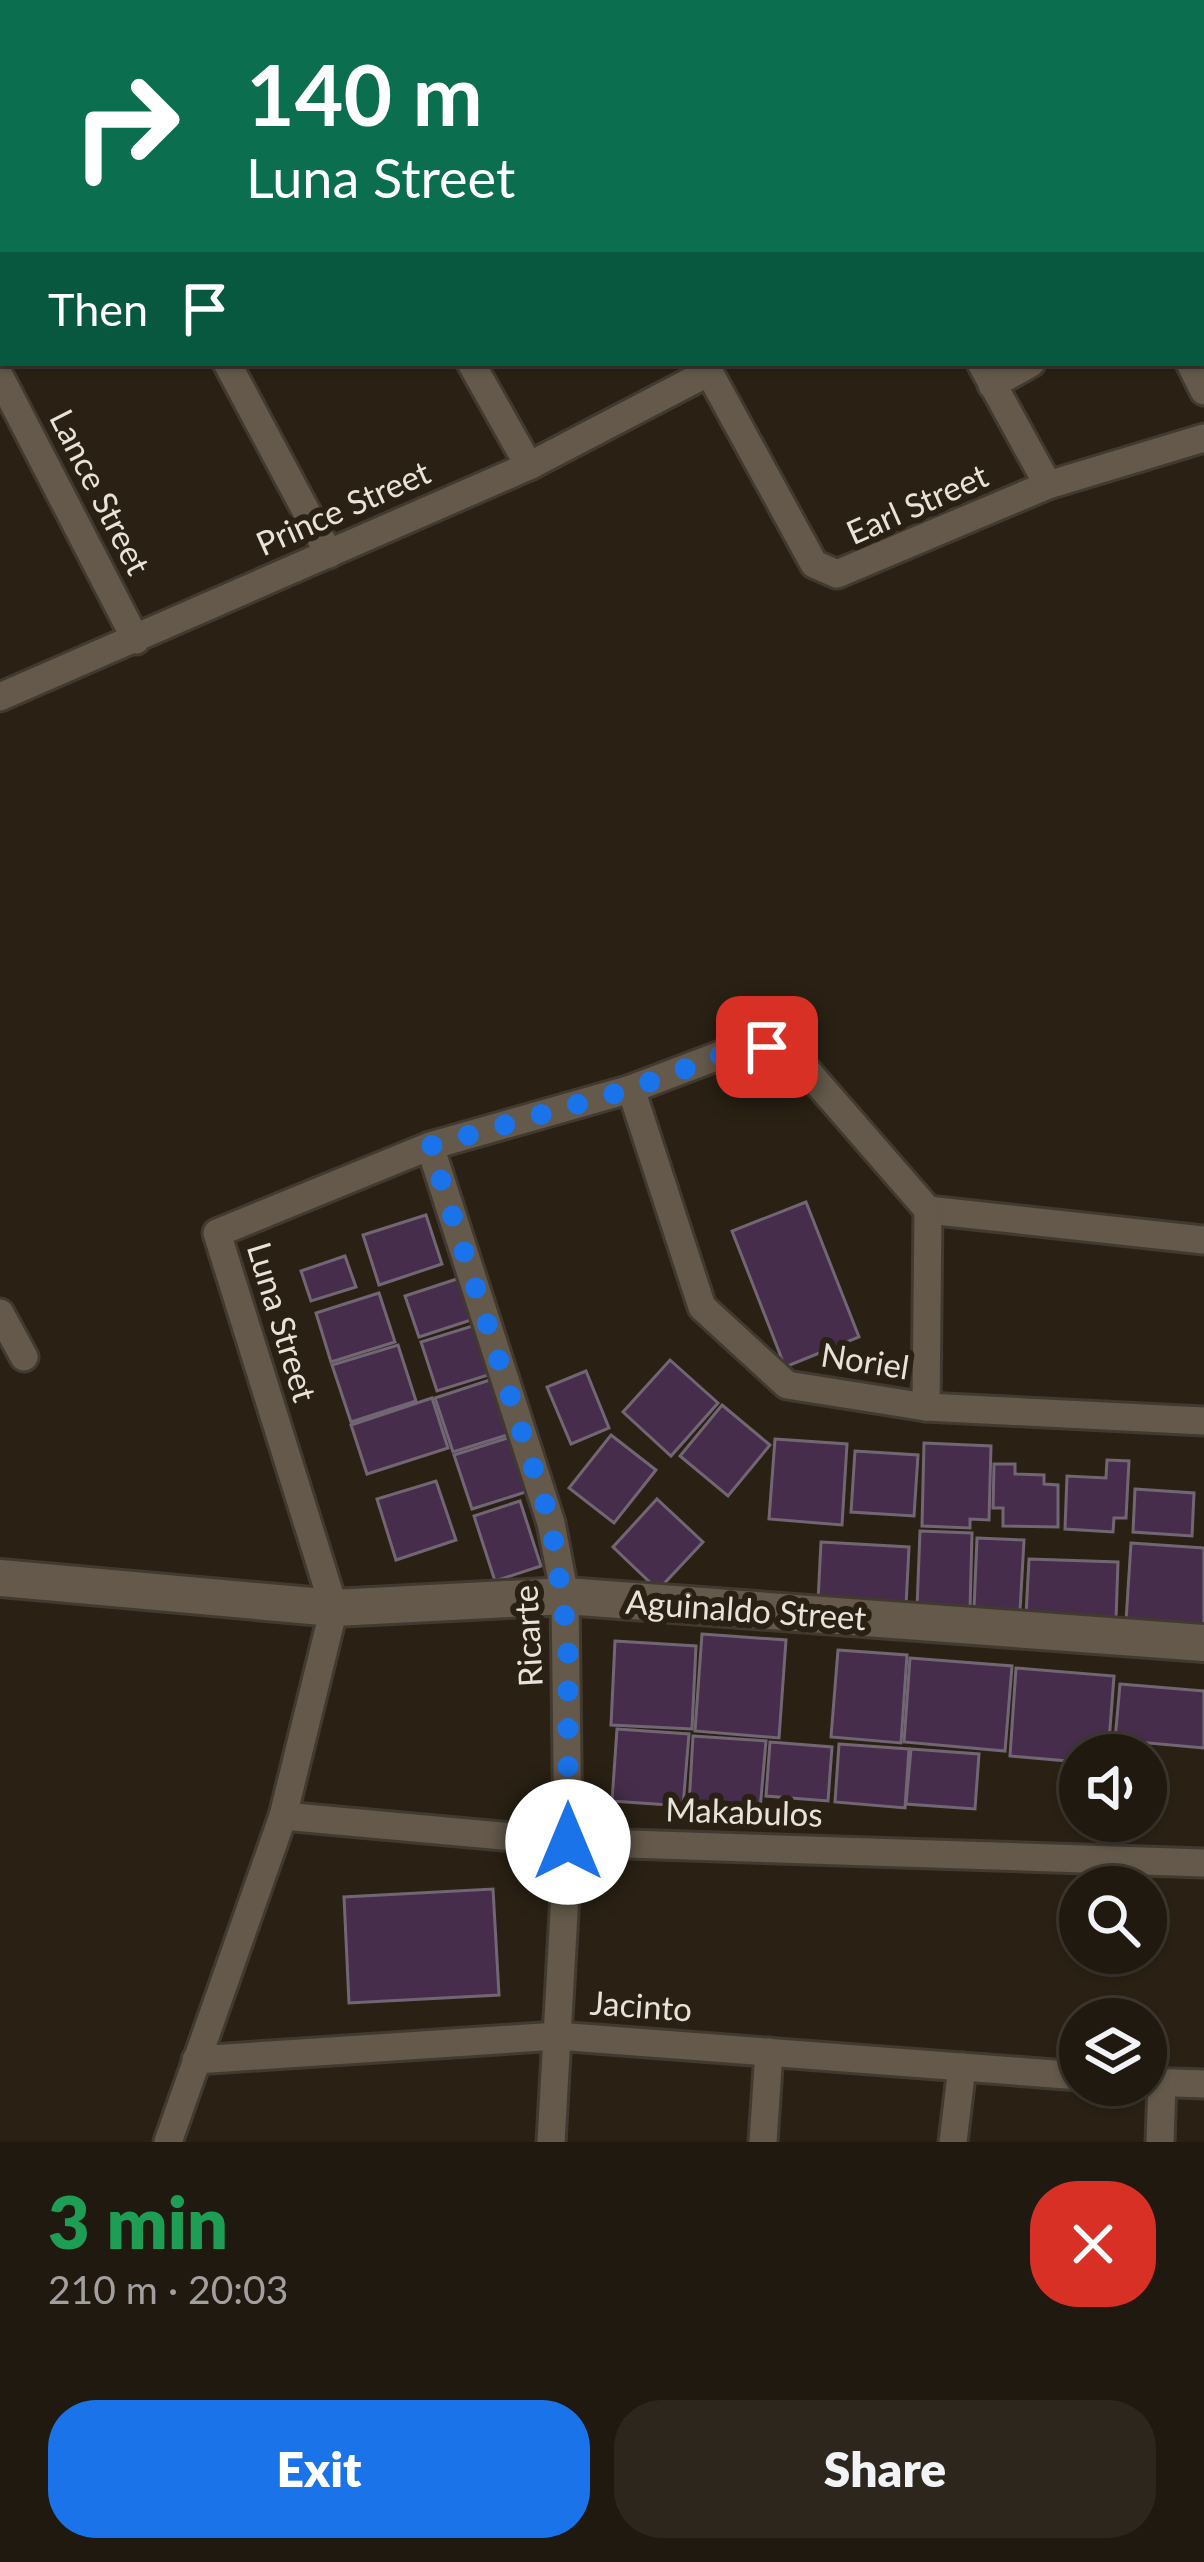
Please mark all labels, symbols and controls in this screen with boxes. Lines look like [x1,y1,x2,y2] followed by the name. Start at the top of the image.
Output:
[246,43,483,144] text: 140 m
[48,48,204,204] icon: right
[246,145,515,210] text: Luna Street
[172,276,238,342] icon: arrive
[48,282,148,336] text: Then
[42,402,160,581] street label: Lance Street
[249,451,436,563] street label: Prince Street
[840,454,994,552] street label: Earl Street
[716,996,818,1098] pin
[734,1014,800,1080] icon: arrive
[240,1237,326,1406] street label: Luna Street
[818,1333,912,1387] street label: Noriel
[624,1581,868,1637] street label: Aguinaldo Street
[504,1584,550,1688] street label: Ricarte
[1059,1734,1167,2106] map controls
[1059,1734,1167,1842] button: sound
[505,1779,631,1905] position arrow
[665,1788,823,1834] street label: Makabulos
[1059,1866,1167,1974] button: search
[589,1981,693,2029] street label: Jacinto
[1059,1998,1167,2106] button: layers
[48,2178,228,2264] text: 3 min
[1030,2181,1156,2307] button: close
[48,2266,288,2312] text: 210 m · 20:03
[48,2400,590,2538] button: Exit
[614,2400,1156,2538] button: Share

